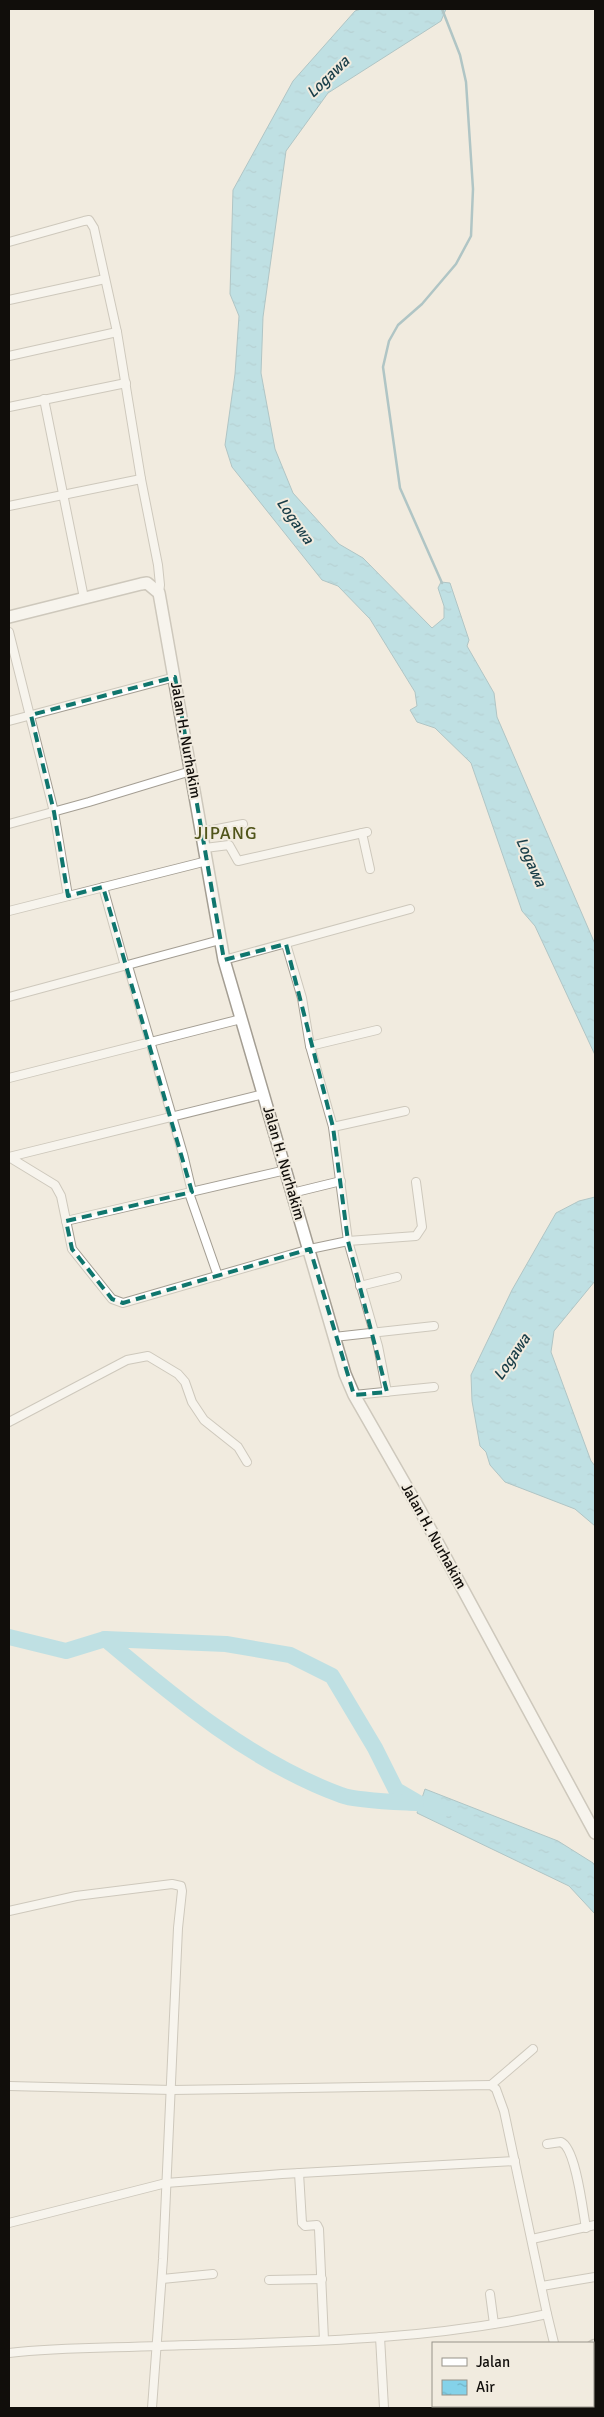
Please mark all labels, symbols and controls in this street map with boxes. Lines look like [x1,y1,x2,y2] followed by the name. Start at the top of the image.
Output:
[302,51,354,102] water label: Logawa
[272,494,319,549] water label: Logawa
[167,680,205,800] street label: Jalan H. Nurhakim
[194,822,258,844] district label: JIPANG
[511,834,551,891] water label: Logawa
[259,1104,309,1222] street label: Jalan H. Nurhakim
[489,1329,535,1384] water label: Logawa
[398,1480,470,1592] street label: Jalan H. Nurhakim
[432,2342,594,2407] legend
[476,2353,510,2371] text: Jalan
[476,2378,495,2396] text: Air

